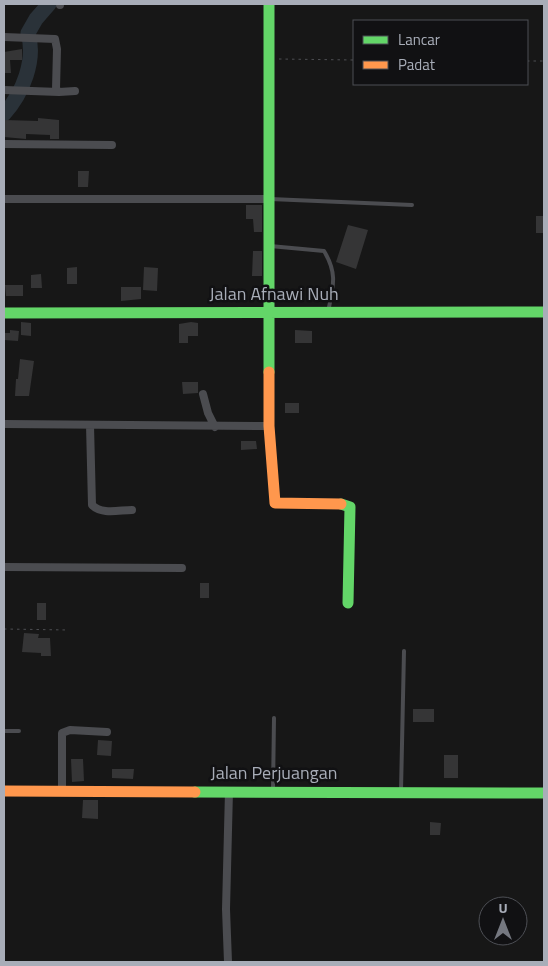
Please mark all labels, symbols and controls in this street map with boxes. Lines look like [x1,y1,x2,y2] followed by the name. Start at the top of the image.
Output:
[353,20,528,85] legend
[398,28,440,51] text: Lancar
[398,53,436,76] text: Padat
[209,280,339,307] street label: Jalan Afnawi Nuh
[210,759,338,786] street label: Jalan Perjuangan
[478,896,528,946] north arrow
[498,897,508,918] text: U

